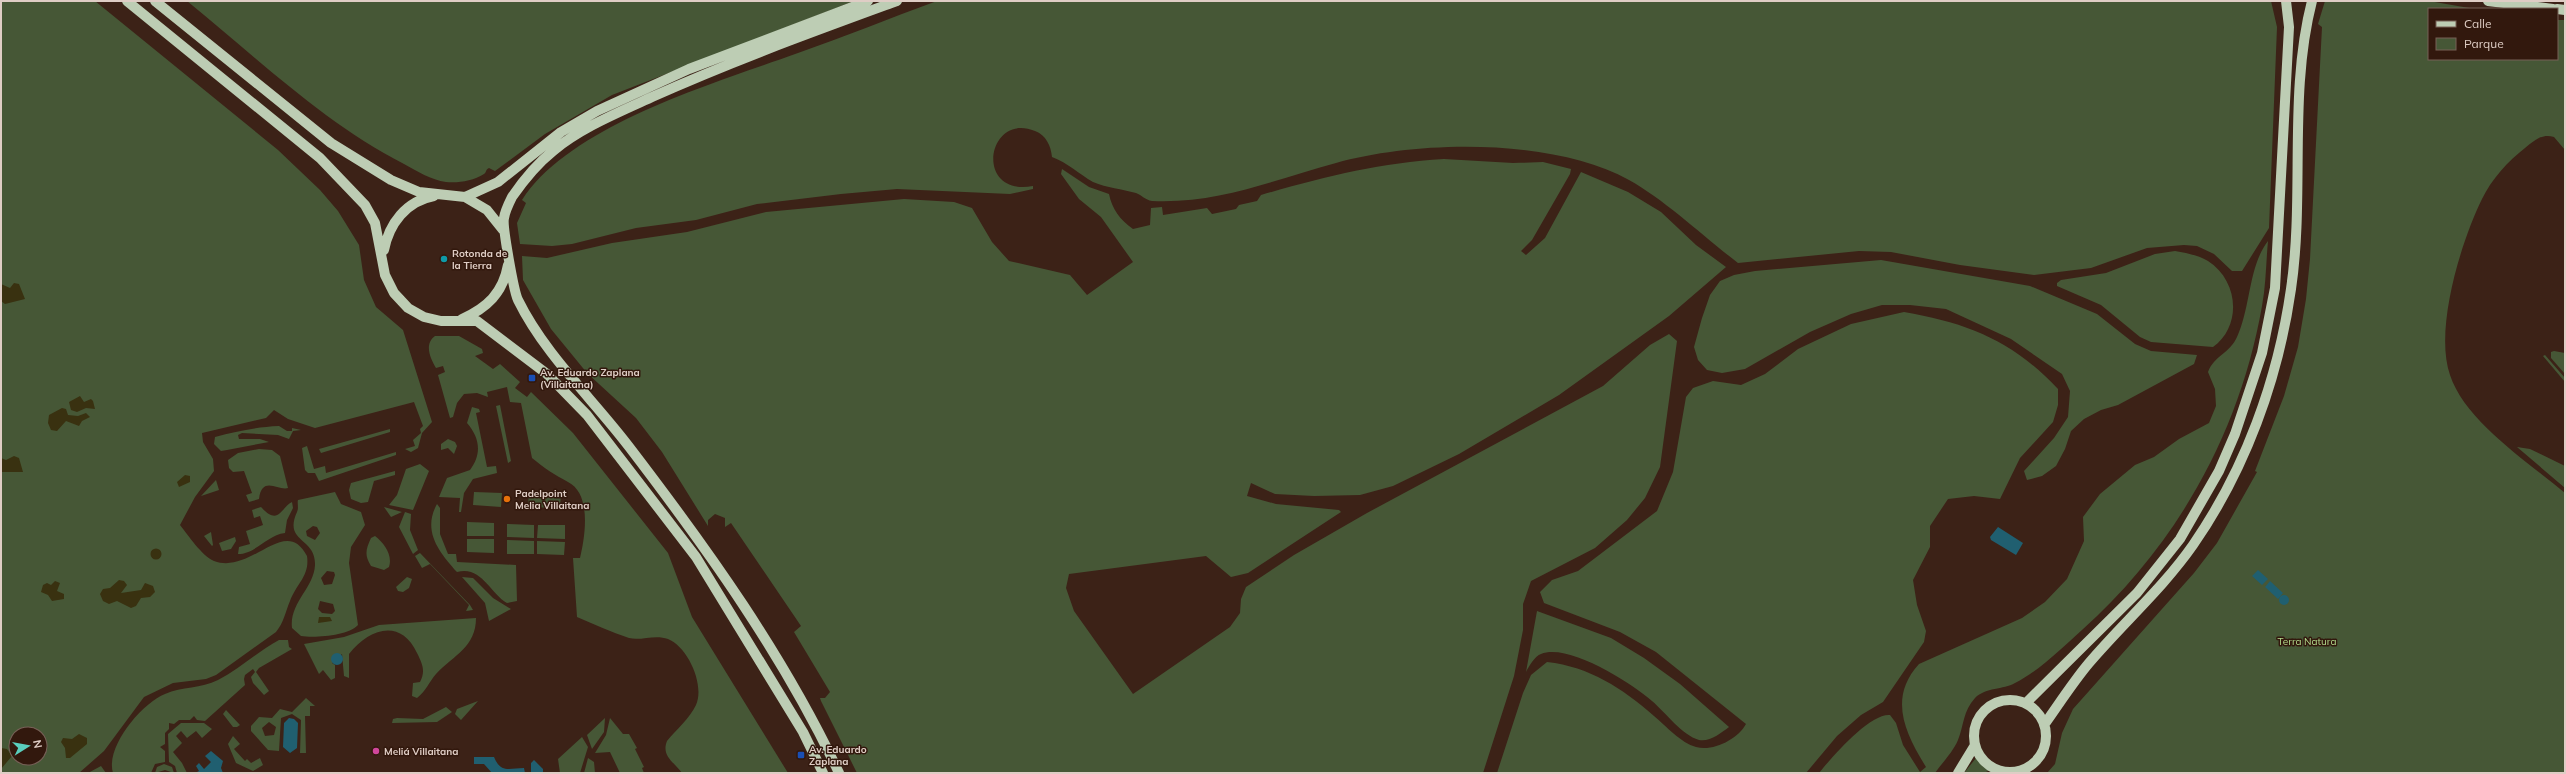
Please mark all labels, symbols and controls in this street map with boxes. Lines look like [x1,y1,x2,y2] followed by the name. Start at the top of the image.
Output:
[2428,8,2558,60] legend
[2464,16,2491,31] text: Calle
[2464,36,2504,51] text: Parque
[452,247,508,272] place label: Rotonda de la Tierra
[439,254,449,264] marker: Rotonda de la Tierra
[540,366,640,391] place label: Av. Eduardo Zaplana (Villaitana)
[527,373,537,383] marker: Av. Eduardo Zaplana (Villaitana)
[515,487,589,512] place label: Padelpoint Melia Villaitana
[502,494,512,504] marker: Padelpoint Melia Villaitana
[2278,635,2336,648] park label: Terra Natura
[8,726,48,766] north arrow
[30,739,45,750] text: N
[809,743,867,768] place label: Av. Eduardo Zaplana
[384,745,458,758] place label: Meliá Villaitana
[371,746,381,756] marker: Meliá Villaitana
[796,750,806,760] marker: Av. Eduardo Zaplana

